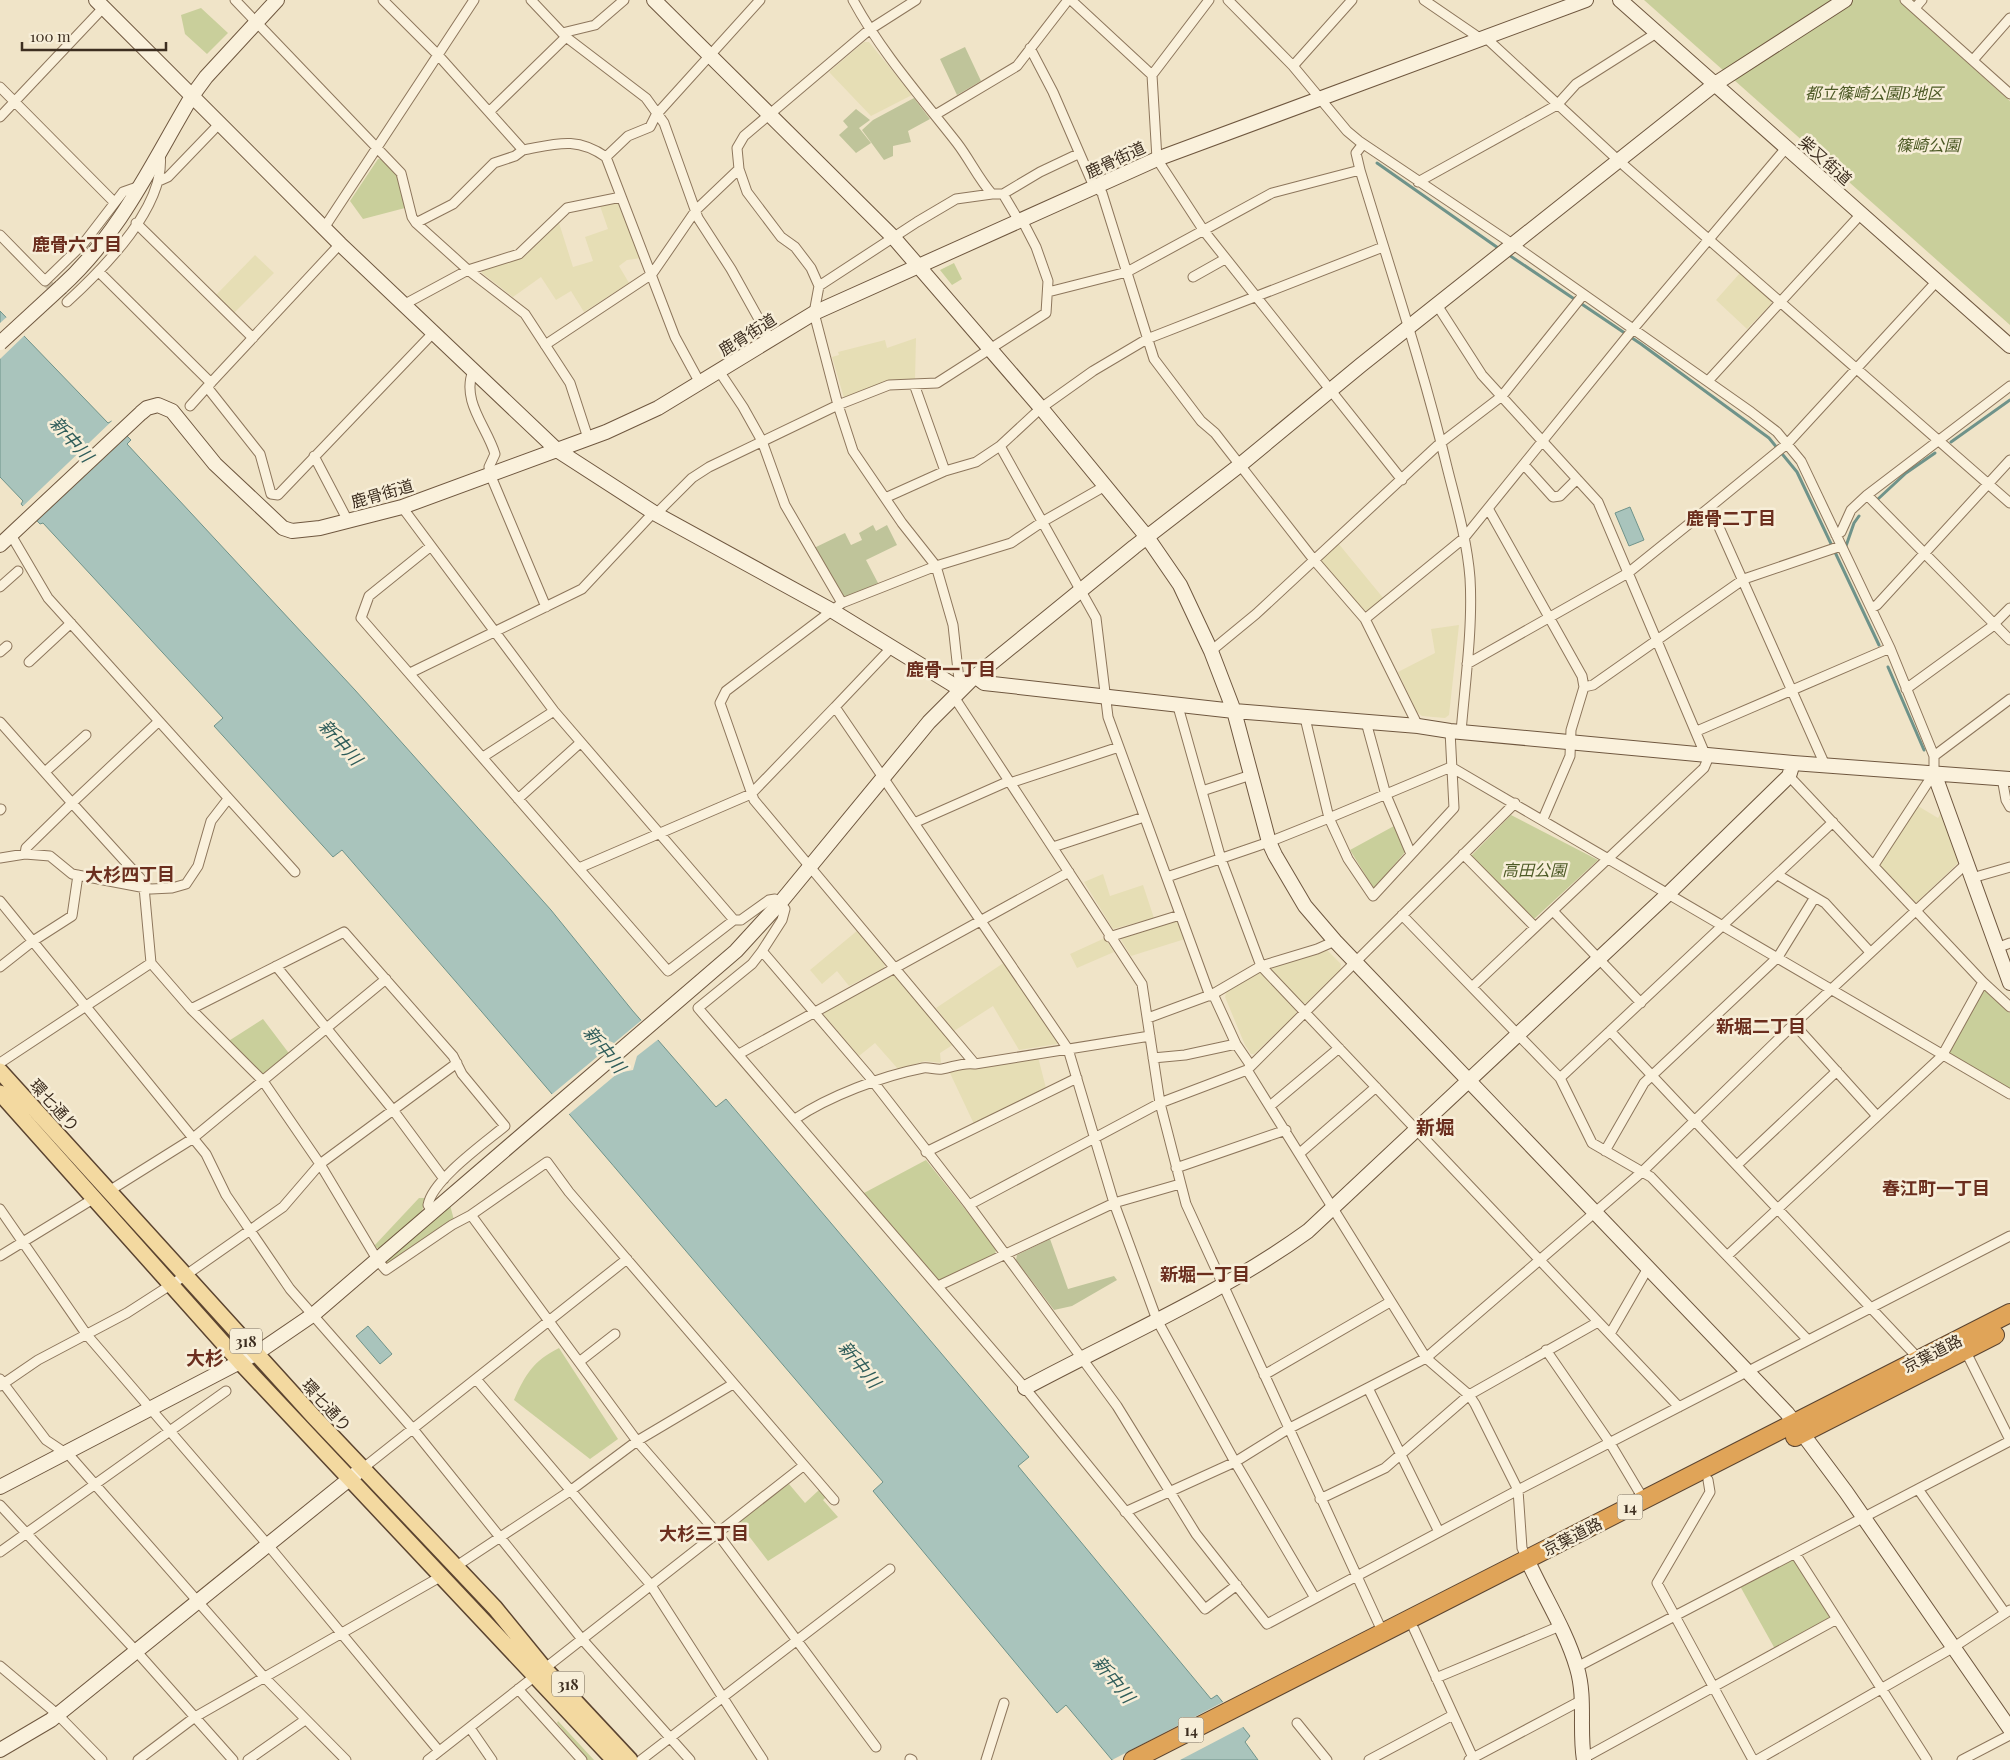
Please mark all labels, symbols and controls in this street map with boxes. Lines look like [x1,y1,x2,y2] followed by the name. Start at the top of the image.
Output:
[22,20,166,52] scale bar
[30,26,71,46] text: 100 m
[1805,82,1945,103] park label: 都立篠崎公園B地区
[1795,131,1857,189] street label: 柴又街道
[1896,134,1962,155] park label: 篠崎公園
[1082,136,1148,182] street label: 鹿骨街道
[32,232,122,256] district label: 鹿骨六丁目
[714,308,780,360] street label: 鹿骨街道
[45,411,100,469] water label: 新中川
[348,474,416,512] street label: 鹿骨街道
[1686,506,1776,530] district label: 鹿骨二丁目
[906,657,996,681] district label: 鹿骨一丁目
[314,714,369,772] water label: 新中川
[1502,859,1568,880] park label: 高田公園
[85,862,175,886] district label: 大杉四丁目
[1716,1014,1806,1038] district label: 新堀二丁目
[579,1020,633,1079] water label: 新中川
[26,1074,84,1136] street label: 環七通り
[1416,1113,1454,1139] district label: 新堀
[1882,1176,1990,1200] district label: 春江町一丁目
[1160,1262,1250,1286] district label: 新堀一丁目
[230,1328,262,1354] road number: 318
[1899,1329,1965,1377] street label: 京葉道路
[834,1335,888,1394] water label: 新中川
[186,1344,224,1370] district label: 大杉
[298,1374,356,1436] street label: 環七通り
[1618,1494,1642,1520] road number: 14
[1539,1512,1605,1560] street label: 京葉道路
[659,1521,749,1545] district label: 大杉三丁目
[1088,1650,1142,1709] water label: 新中川
[552,1672,584,1696] road number: 318
[1178,1718,1204,1742] road number: 14

